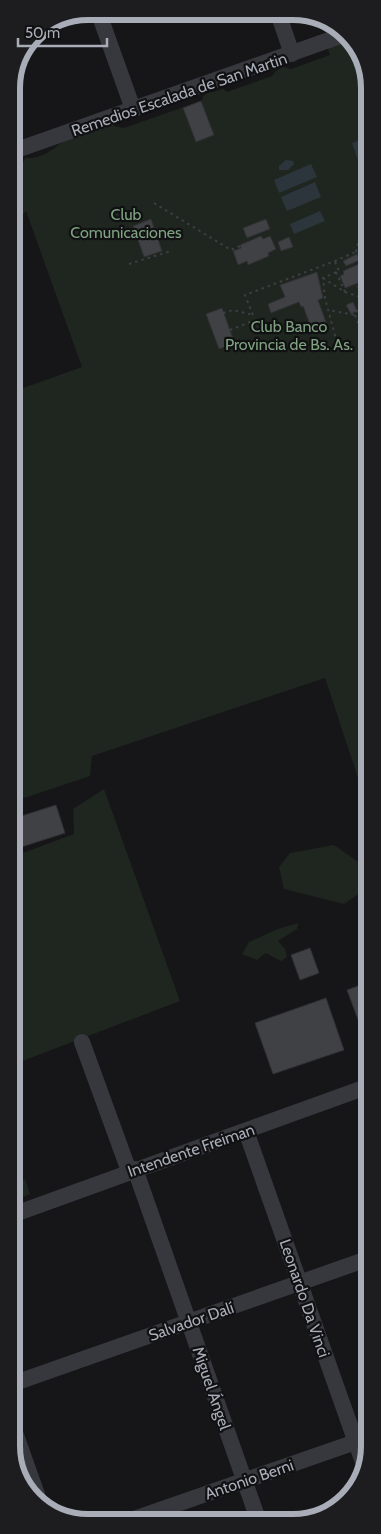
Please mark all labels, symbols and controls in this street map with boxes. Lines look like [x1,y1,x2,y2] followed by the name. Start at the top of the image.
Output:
[18,15,106,47] scale bar
[25,24,60,42] text: 50 m
[69,49,289,140] street label: Remedios Escalada de San Martin
[70,205,182,242] park label: Club Comunicaciones
[225,317,353,354] park label: Club Banco Provincia de Bs. As.
[125,1120,257,1181] street label: Intendente Freiman
[275,1237,334,1360] street label: Leonardo Da Vinci
[146,1298,237,1345] street label: Salvador Dalí
[188,1344,235,1433] street label: Miguel Ángel
[202,1455,296,1504] street label: Antonio Berni

